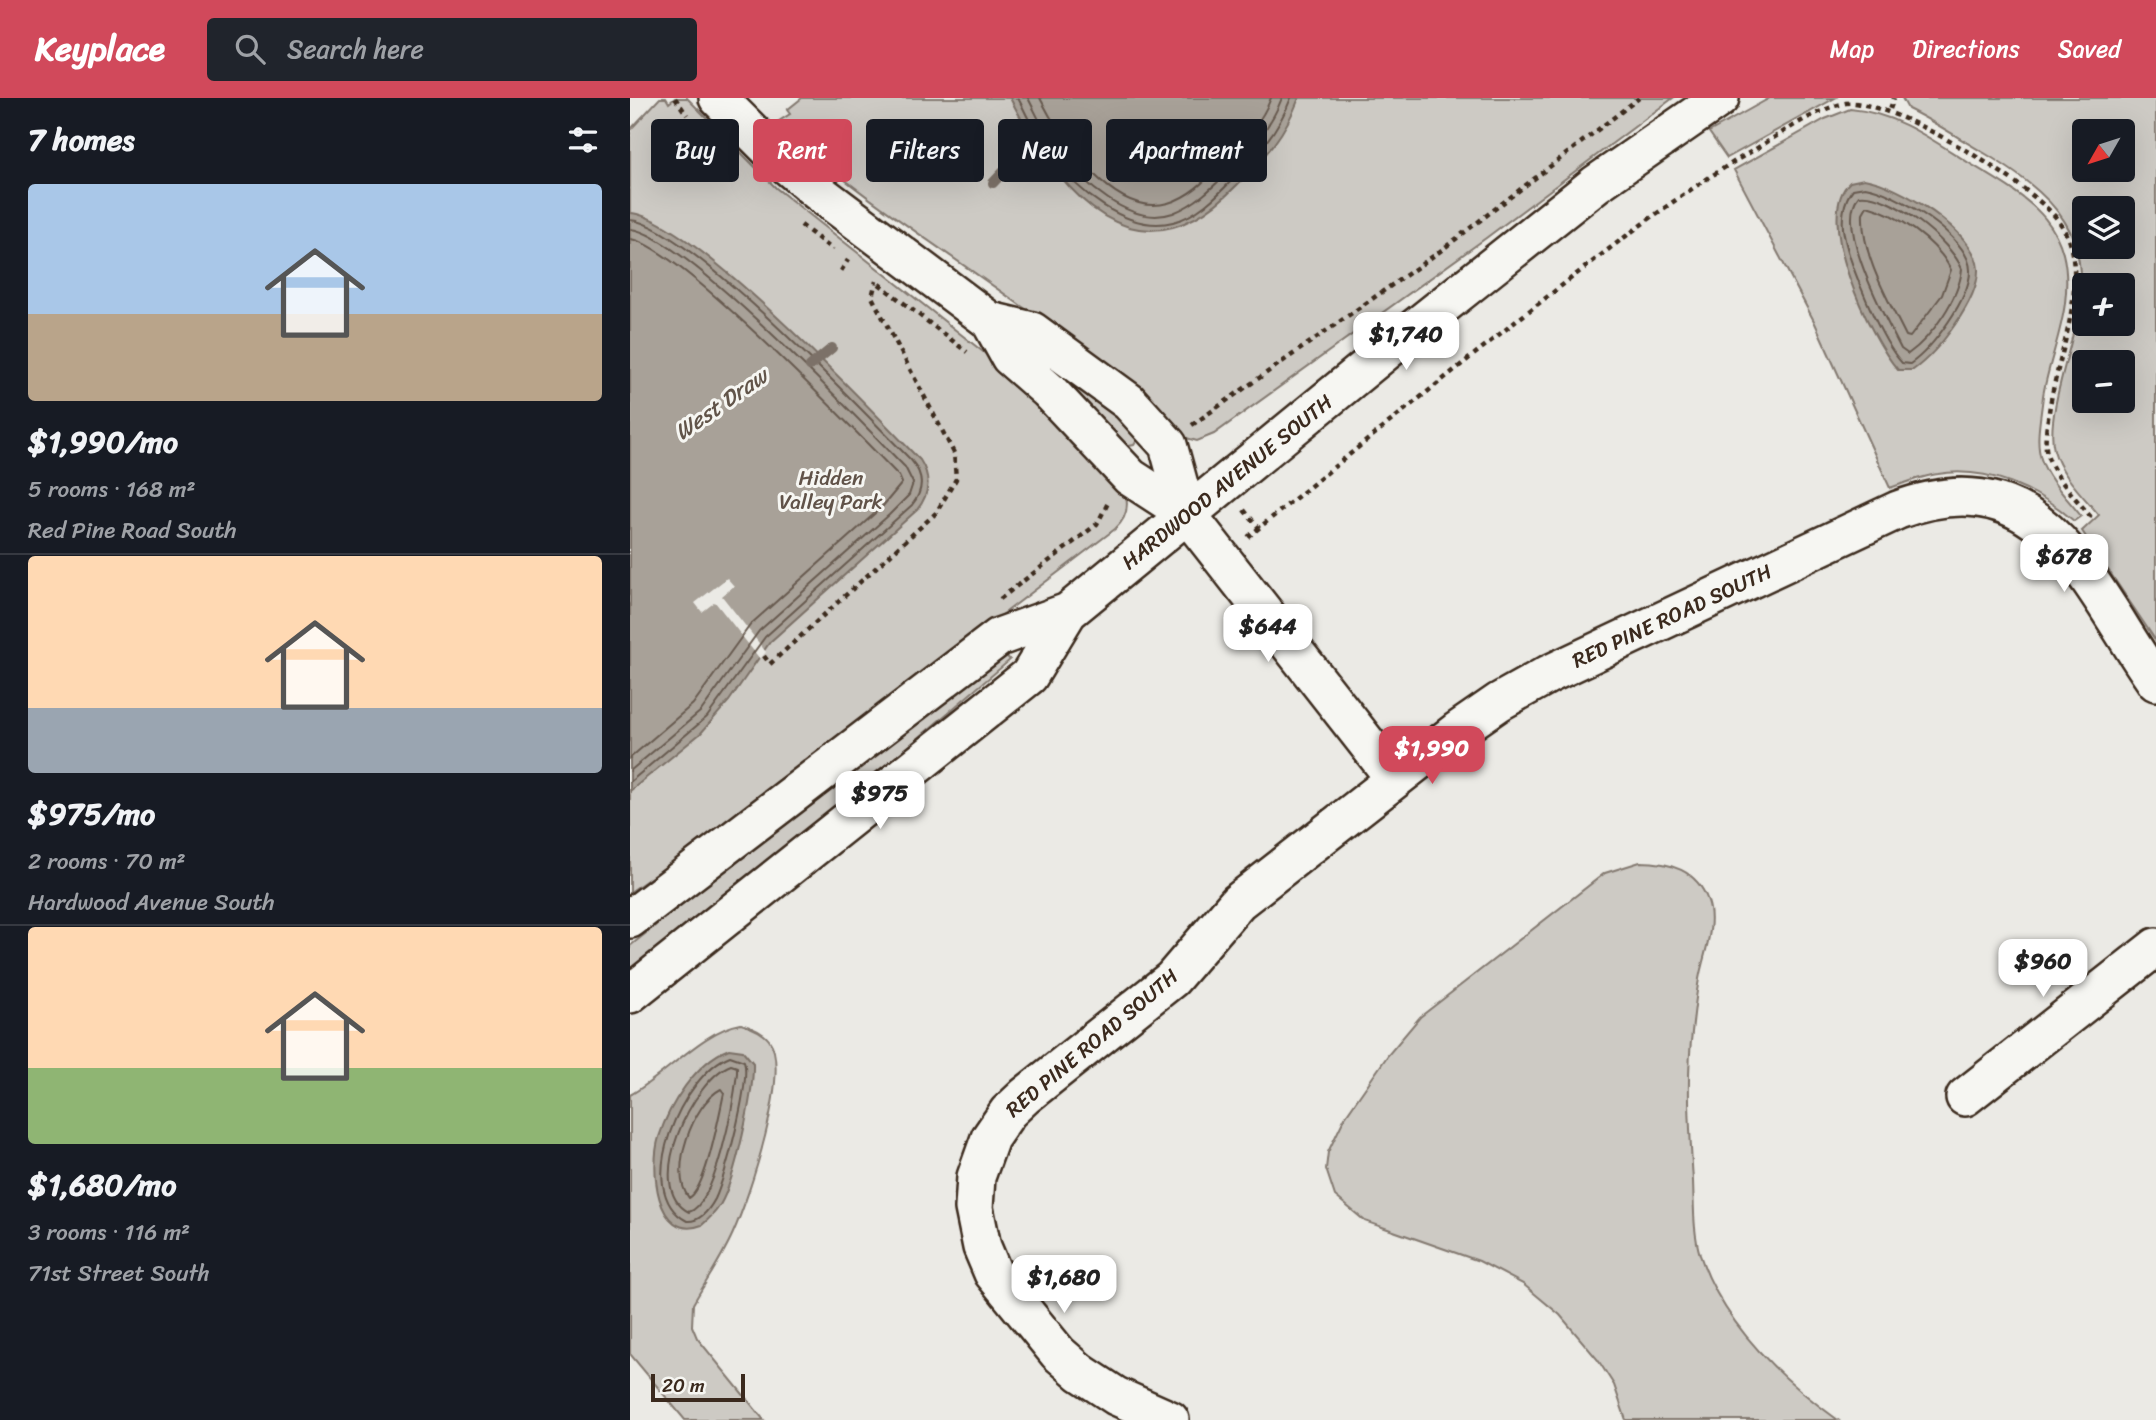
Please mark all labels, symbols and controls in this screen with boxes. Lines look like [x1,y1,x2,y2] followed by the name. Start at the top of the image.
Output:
[207,18,697,81] search box
[35,20,165,78] text: Keyplace
[287,26,424,72] text: Search here
[1830,28,1874,70] text: Map
[1912,28,2020,70] text: Directions
[2058,28,2121,70] text: Saved
[231,30,269,68] icon: search
[28,113,135,167] text: 7 homes
[651,119,739,182] chip: Buy
[753,119,852,182] chip: Rent
[866,119,984,182] chip: Filters
[998,119,1092,182] chip: New
[1106,119,1267,182] chip: Apartment
[2072,119,2135,182] north arrow
[2072,119,2135,413] map controls
[564,121,602,159] icon: filters
[2072,196,2135,259] button: layers
[252,230,378,356] icon: home
[2072,273,2135,336] button: +
[1349,313,1463,372] pin: $1,740
[1369,314,1443,355] text: $1,740
[2072,350,2135,413] button: −
[666,355,779,451] water label: West Draw
[1113,384,1342,580] street label: HARDWOOD AVENUE SOUTH
[28,415,178,469] text: $1,990/mo
[779,459,883,521] park label: Hidden Valley Park
[28,469,196,510] text: 5 rooms · 168 m²
[28,510,237,551] text: Red Pine Road South
[2023,534,2105,594] pin: $678
[2036,536,2092,577] text: $678
[1565,553,1779,679] street label: RED PINE ROAD SOUTH
[252,602,378,728] icon: home
[1227,604,1309,664] pin: $644
[1239,606,1297,647] text: $644
[1375,726,1489,786] pin: $1,990
[1395,728,1469,769] text: $1,990
[839,772,921,831] pin: $975
[852,773,908,814] text: $975
[28,787,155,841] text: $975/mo
[28,841,186,882] text: 2 rooms · 70 m²
[28,882,275,923] text: Hardwood Avenue South
[2002,940,2084,999] pin: $960
[2014,941,2072,982] text: $960
[997,959,1188,1127] street label: RED PINE ROAD SOUTH
[252,973,378,1099] icon: home
[28,1158,176,1212] text: $1,680/mo
[28,1212,190,1253] text: 3 rooms · 116 m²
[28,1253,210,1294] text: 71st Street South
[1007,1256,1121,1315] pin: $1,680
[1027,1257,1101,1298] text: $1,680
[662,1369,705,1402] text: 20 m
[651,1371,746,1403] scale bar

